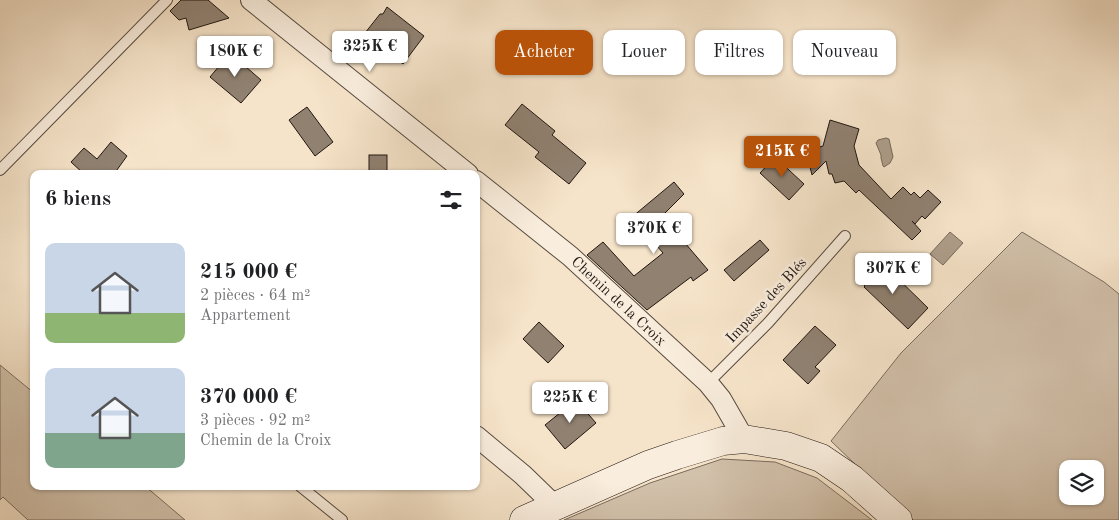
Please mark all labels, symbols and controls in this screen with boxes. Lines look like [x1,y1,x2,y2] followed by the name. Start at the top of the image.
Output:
[329,30,411,73] pin: 325K €
[495,30,593,75] chip: Acheter
[603,30,685,75] chip: Louer
[695,30,783,75] chip: Filtres
[793,30,896,75] chip: Nouveau
[194,36,276,78] pin: 180K €
[343,39,397,55] text: 325K €
[208,44,262,60] text: 180K €
[741,136,823,178] pin: 215K €
[755,144,809,160] text: 215K €
[437,186,465,214] icon: filters
[45,189,111,210] text: 6 biens
[613,212,695,255] pin: 370K €
[627,221,681,237] text: 370K €
[852,252,934,295] pin: 307K €
[568,255,668,350] street label: Chemin de la Croix
[724,256,810,346] street label: Impasse des Blés
[866,261,920,277] text: 307K €
[200,262,297,283] text: 215 000 €
[85,263,145,323] icon: home
[200,288,310,304] text: 2 pièces · 64 m²
[200,308,291,324] text: Appartement
[529,382,611,424] pin: 225K €
[200,387,297,408] text: 370 000 €
[85,388,145,448] icon: home
[543,390,597,406] text: 225K €
[200,413,310,429] text: 3 pièces · 92 m²
[200,433,332,449] text: Chemin de la Croix
[1059,460,1104,505] map controls
[1059,460,1104,505] button: layers

